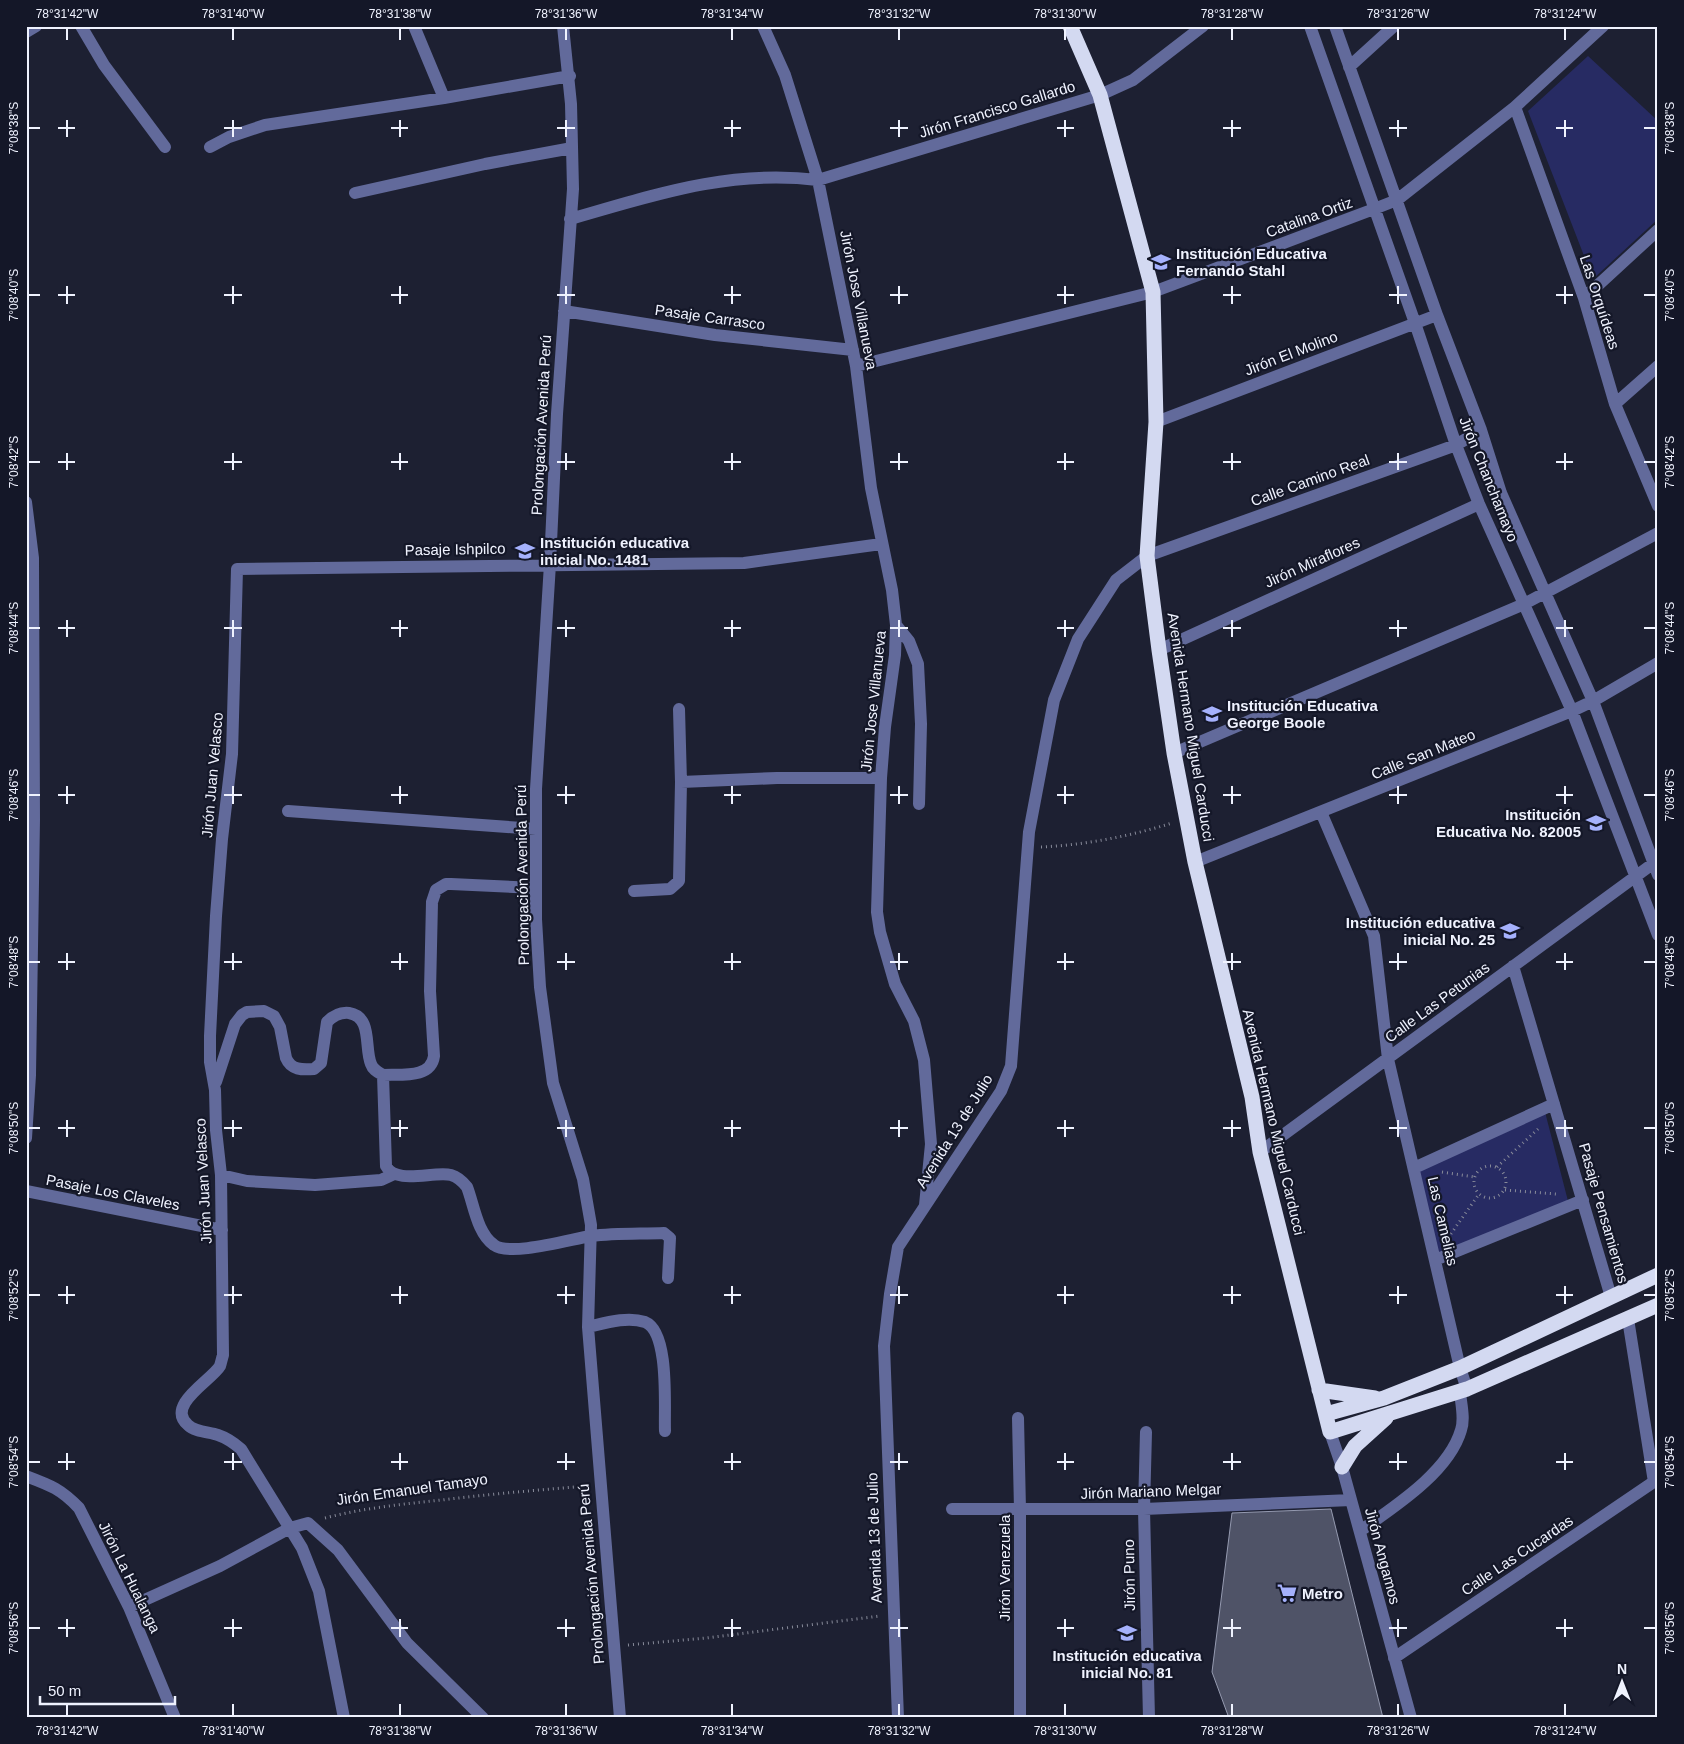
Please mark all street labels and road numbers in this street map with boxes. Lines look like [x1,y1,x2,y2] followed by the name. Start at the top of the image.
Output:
[917,77,1077,141] street label: Jirón Francisco Gallardo
[1263,193,1355,241] street label: Catalina Ortiz
[837,229,881,372] street label: Jirón Jose Villanueva
[1577,253,1623,351] street label: Las Orquídeas
[654,301,766,333] street label: Pasaje Carrasco
[1242,327,1340,379] street label: Jirón El Molino
[528,334,554,516] street label: Prolongación Avenida Perú
[1456,414,1522,544] street label: Jirón Chanchamayo
[1248,451,1372,509] street label: Calle Camino Real
[1262,533,1362,591] street label: Jirón Miraflores
[404,540,506,558] street label: Pasaje Ishpilco
[1164,611,1218,843] street label: Avenida Hermano Miguel Carducci
[857,629,889,772] street label: Jirón Jose Villanueva
[198,712,226,838] street label: Jirón Juan Velasco
[1368,725,1478,783] street label: Calle San Mateo
[512,785,532,965] street label: Prolongación Avenida Perú
[1381,958,1493,1046] street label: Calle Las Petunias
[1240,1007,1308,1237] street label: Avenida Hermano Miguel Carducci
[912,1071,996,1191] street label: Avenida 13 de Julio
[191,1118,215,1244] street label: Jirón Juan Velasco
[1576,1141,1632,1285] street label: Pasaje Pensamientos
[45,1171,181,1213] street label: Pasaje Los Claveles
[1424,1175,1462,1267] street label: Las Camelias
[335,1470,489,1508] street label: Jirón Emanuel Tamayo
[863,1472,885,1604] street label: Avenida 13 de Julio
[1080,1480,1222,1502] street label: Jirón Mariano Melgar
[575,1483,607,1665] street label: Prolongación Avenida Perú
[1362,1506,1404,1606] street label: Jirón Angamos
[1458,1511,1576,1599] street label: Calle Las Cucardas
[996,1514,1013,1621] street label: Jirón Venezuela
[96,1519,165,1636] street label: Jirón La Hualanga
[1120,1539,1138,1611] street label: Jirón Puno

